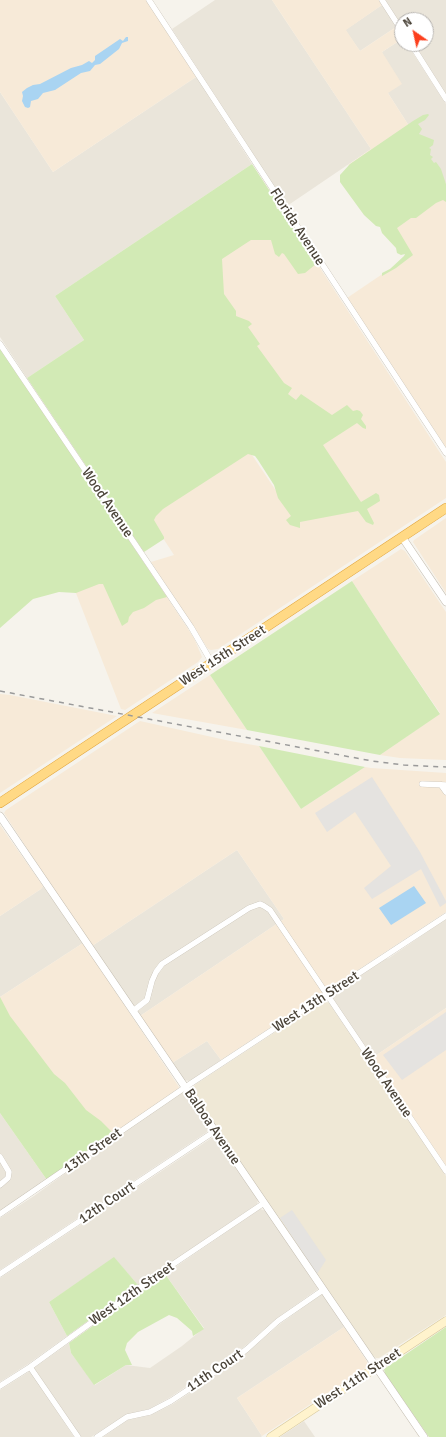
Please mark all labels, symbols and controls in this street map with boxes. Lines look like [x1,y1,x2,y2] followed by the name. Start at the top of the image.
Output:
[394,12,434,52] north arrow
[401,15,414,30] text: N
[266,185,328,269] street label: Florida Avenue
[78,465,136,541] street label: Wood Avenue
[177,622,269,690] street label: West 15th Street
[270,968,362,1036] street label: West 13th Street
[357,1045,415,1121] street label: Wood Avenue
[180,1086,244,1168] street label: Balboa Avenue
[61,1125,125,1177] street label: 13th Street
[76,1178,138,1228] street label: 12th Court
[86,1259,178,1329] street label: West 12th Street
[312,1345,404,1413] street label: West 11th Street
[184,1346,246,1396] street label: 11th Court

